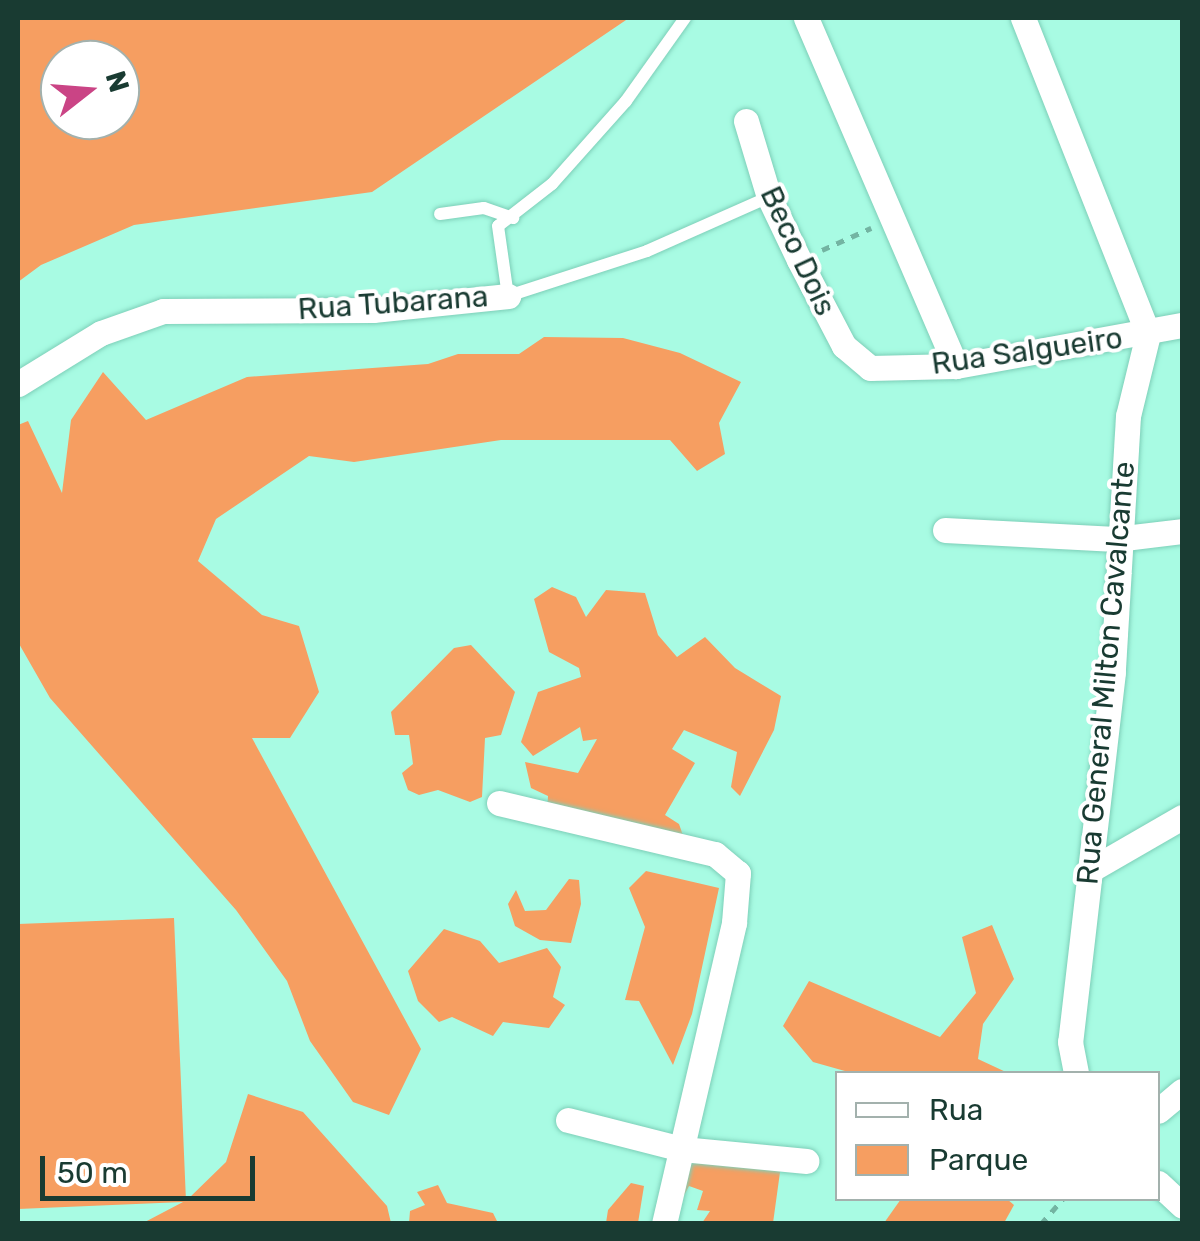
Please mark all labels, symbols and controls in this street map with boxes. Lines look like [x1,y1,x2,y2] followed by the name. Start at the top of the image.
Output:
[40,40,140,140] north arrow
[99,67,136,96] text: N
[752,181,844,321] street label: Beco Dois
[296,278,490,328] street label: Rua Tubarana
[929,320,1125,382] street label: Rua Salgueiro
[1070,460,1142,886] street label: Rua General Milton Cavalcante
[835,1071,1160,1201] legend
[929,1092,983,1128] text: Rua
[45,1136,260,1198] scale bar
[929,1142,1028,1178] text: Parque
[57,1155,128,1191] text: 50 m

